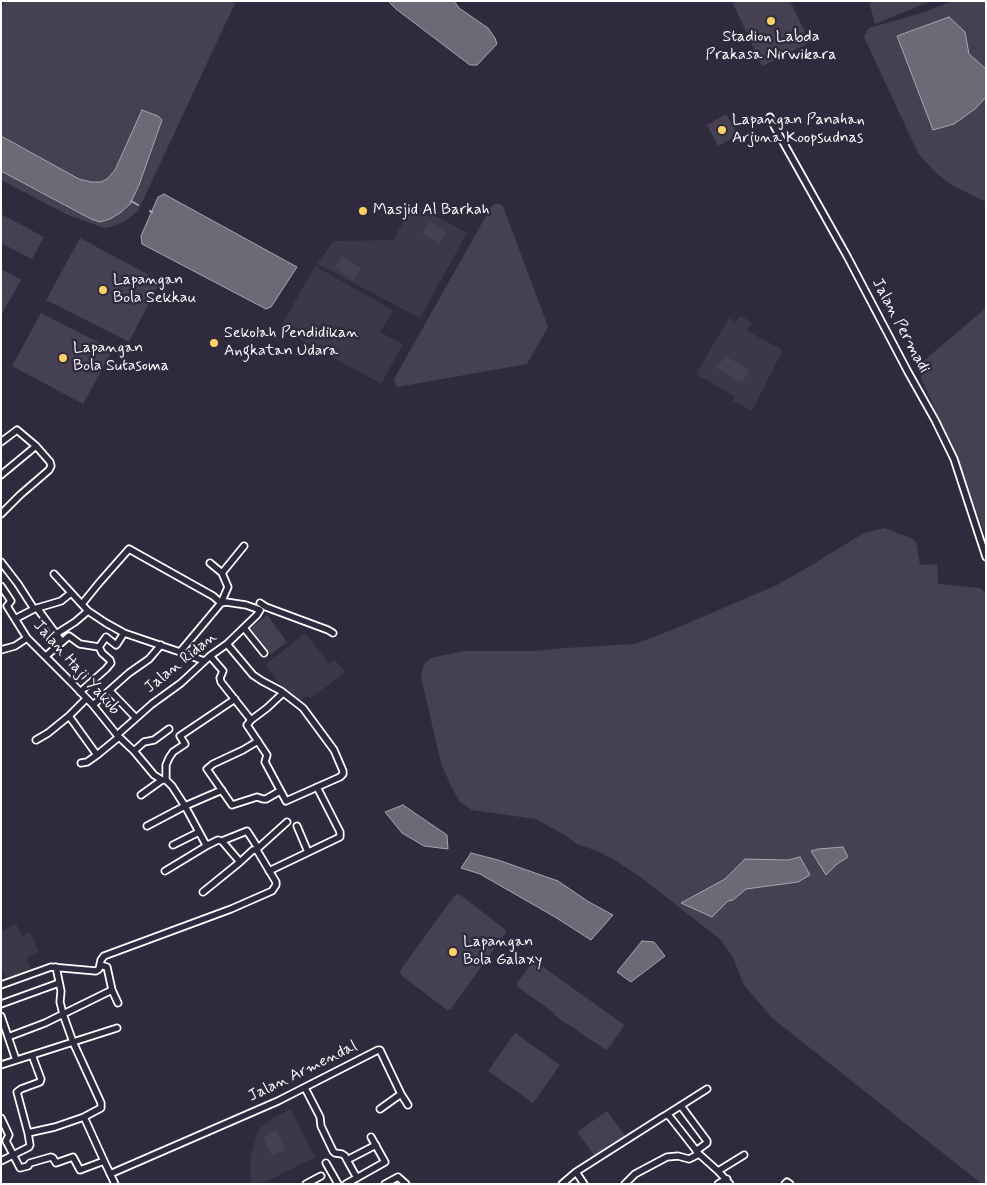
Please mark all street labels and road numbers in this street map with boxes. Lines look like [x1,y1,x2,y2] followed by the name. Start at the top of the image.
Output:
[867,275,933,377] street label: Jalan Permadi
[28,617,124,719] street label: Jalan Haji Yakub
[141,628,221,698] street label: Jalan Ridan
[245,1037,361,1107] street label: Jalan Armendal

